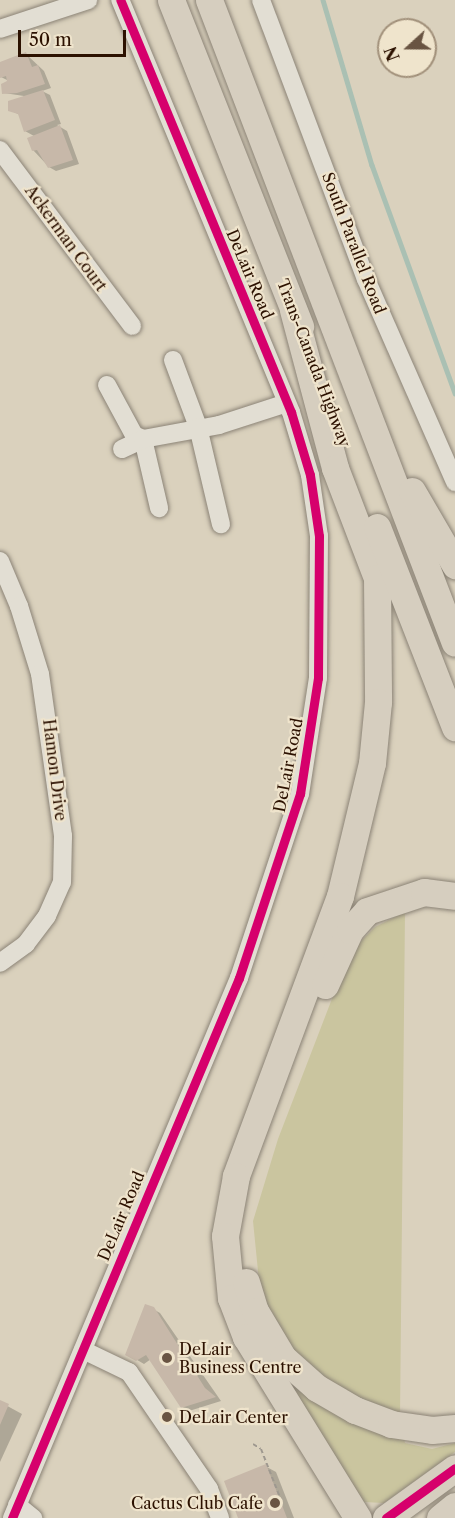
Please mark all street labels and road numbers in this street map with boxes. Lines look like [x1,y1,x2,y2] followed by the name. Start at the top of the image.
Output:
[318,169,390,317] street label: South Parallel Road
[21,181,111,295] street label: Ackerman Court
[222,226,278,322] street label: DeLair Road
[273,276,355,450] street label: Trans-Canada Highway
[269,716,307,814] street label: DeLair Road
[39,718,71,822] street label: Hamon Drive
[93,1168,149,1264] street label: DeLair Road

